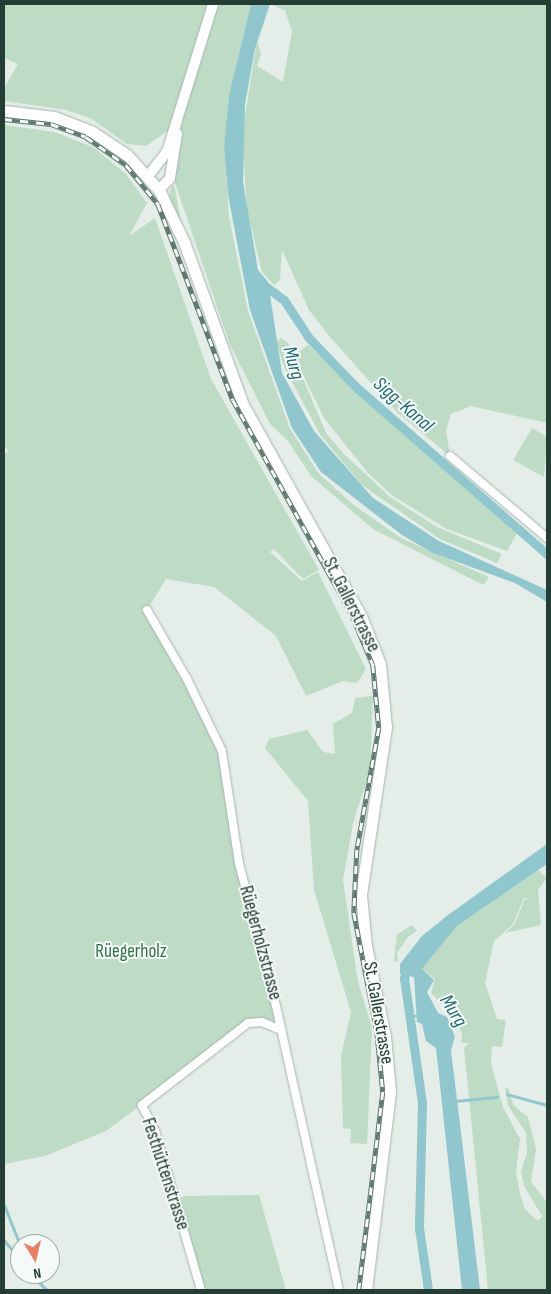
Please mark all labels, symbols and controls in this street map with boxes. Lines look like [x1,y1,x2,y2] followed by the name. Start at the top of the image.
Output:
[277,344,309,382] water label: Murg
[368,372,438,438] water label: Sigg-Kanal
[317,554,385,656] street label: St. Gallerstrasse
[234,883,286,1003] street label: Rüegerholzstrasse
[95,941,167,963] park label: Rüegerholz
[358,960,398,1066] street label: St. Gallerstrasse
[434,991,472,1031] water label: Murg
[136,1115,194,1233] street label: Festhüttenstrasse
[10,1234,60,1284] north arrow
[32,1264,42,1282] text: N

